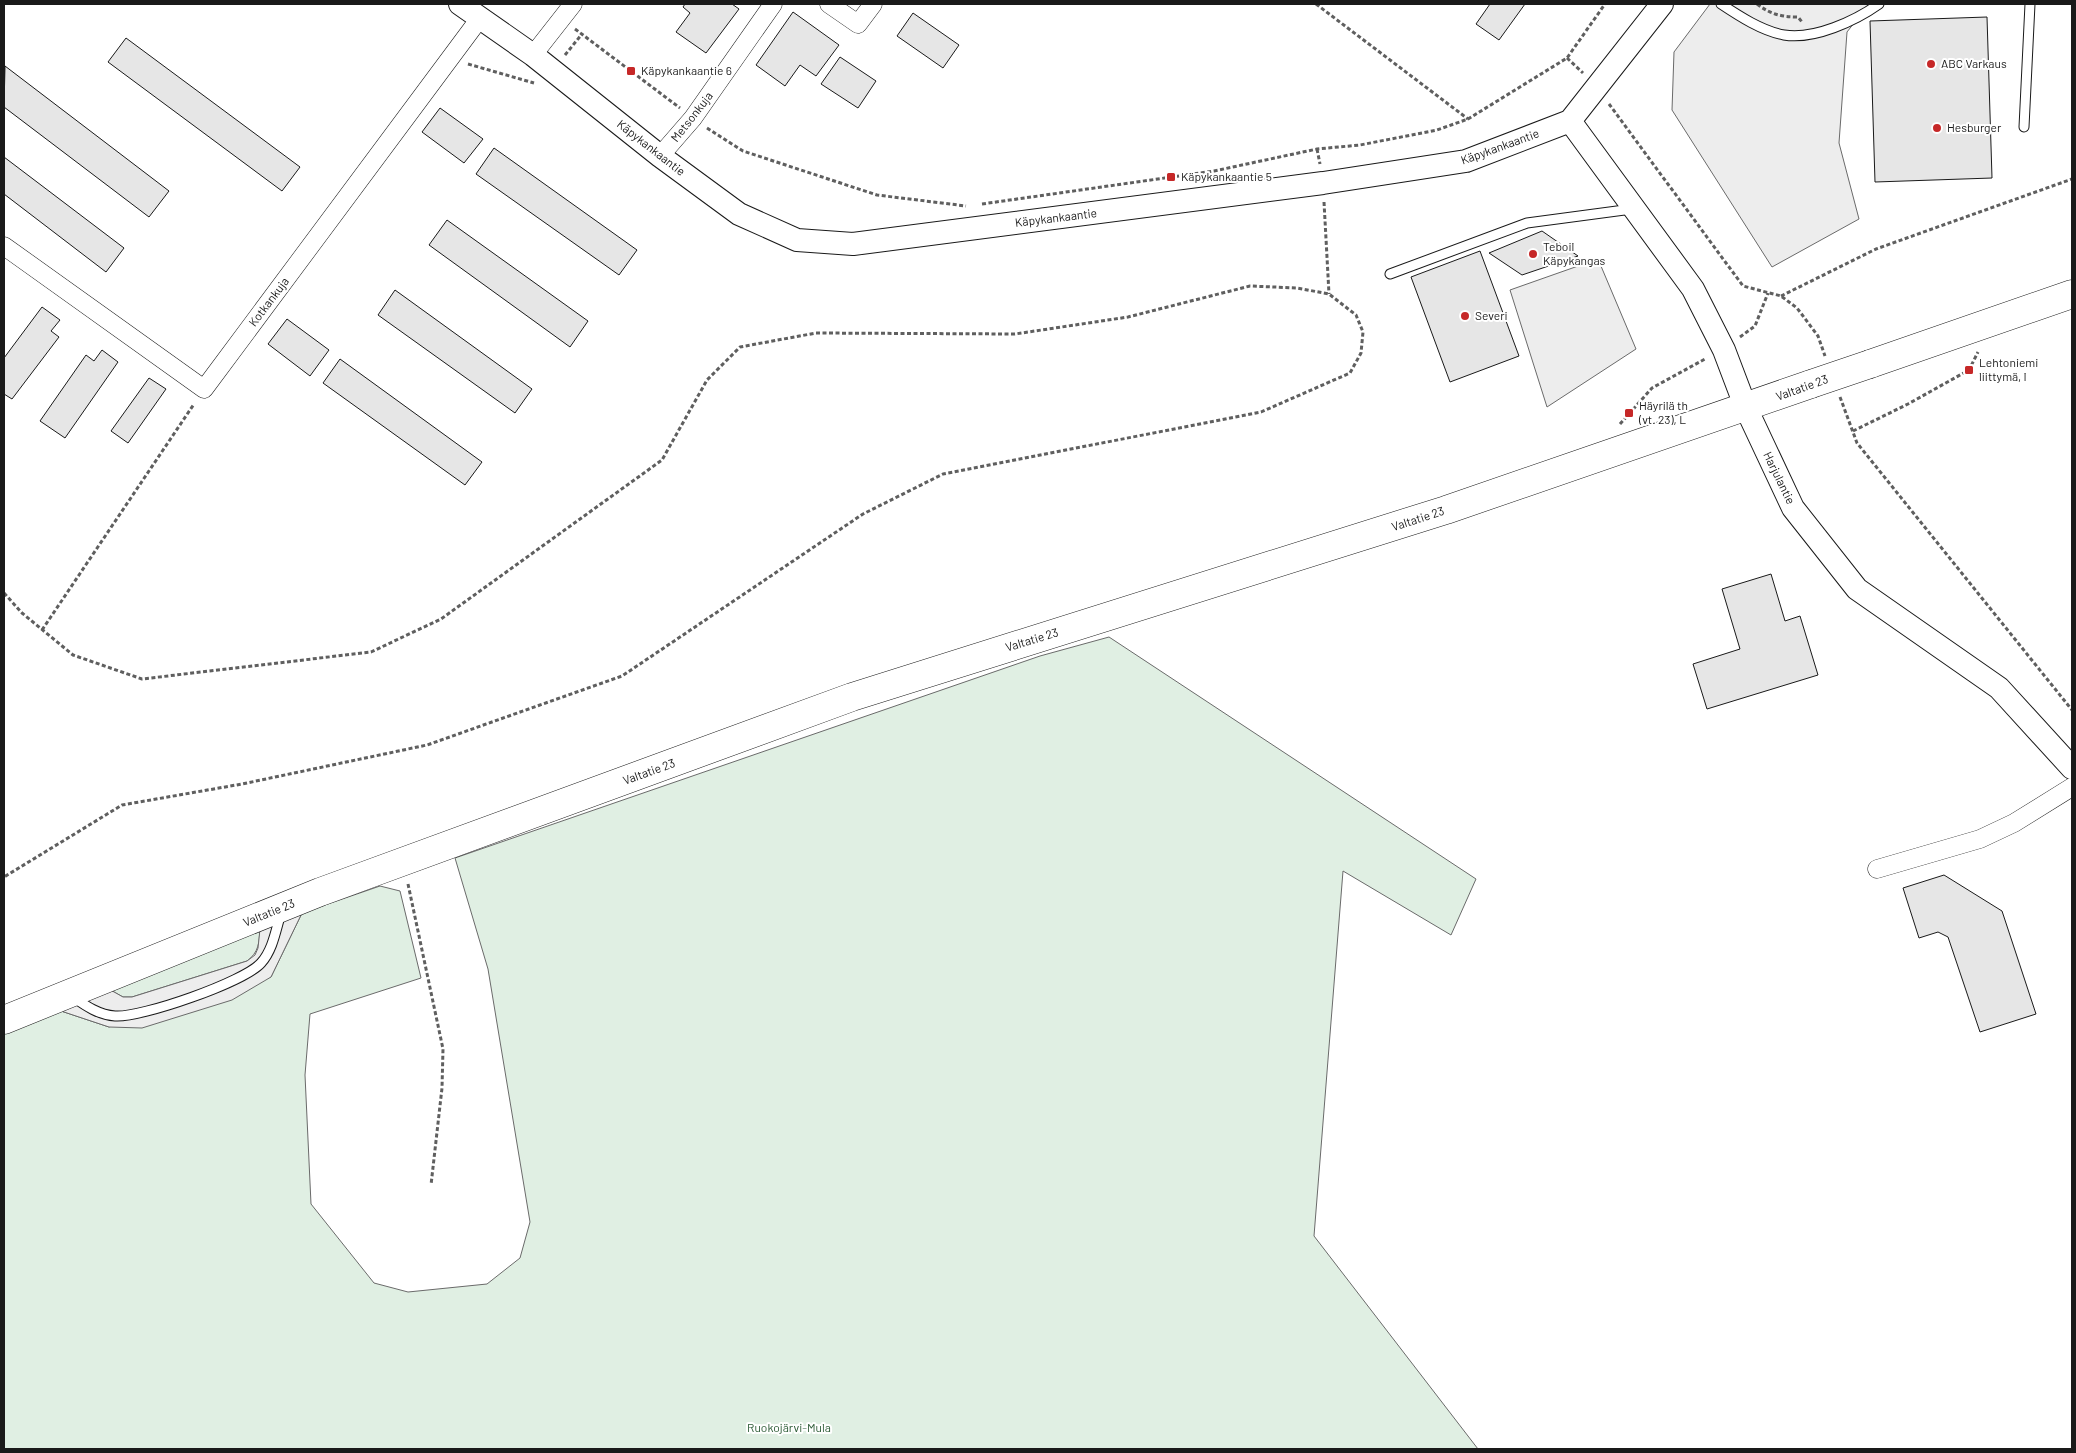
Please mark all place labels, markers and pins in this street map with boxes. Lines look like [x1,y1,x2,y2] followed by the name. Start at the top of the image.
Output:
[1941,56,2007,70] place label: ABC Varkaus
[1925,58,1937,70] marker: ABC Varkaus
[641,63,732,77] place label: Käpykankaantie 6
[625,65,637,77] marker: Käpykankaantie 6
[1947,120,2002,134] place label: Hesburger
[1931,122,1943,134] marker: Hesburger
[1181,169,1272,183] place label: Käpykankaantie 5
[1165,171,1177,183] marker: Käpykankaantie 5
[1543,239,1606,267] place label: Teboil Käpykangas
[1527,248,1539,260] marker: Teboil Käpykangas
[1475,308,1508,322] place label: Severi
[1459,310,1471,322] marker: Severi
[1979,355,2038,383] place label: Lehtoniemi liittymä, I
[1963,364,1975,376] marker: Lehtoniemi liittymä, I
[1638,398,1688,426] place label: Häyrilä th (vt. 23), L
[1623,407,1635,419] marker: Häyrilä th (vt. 23), L

